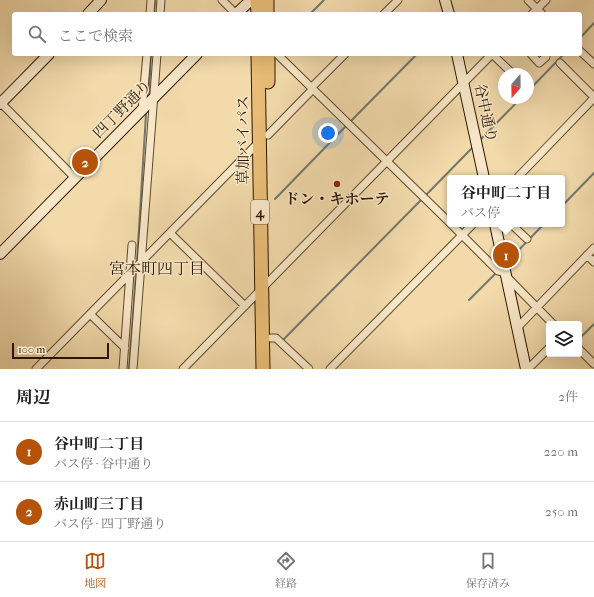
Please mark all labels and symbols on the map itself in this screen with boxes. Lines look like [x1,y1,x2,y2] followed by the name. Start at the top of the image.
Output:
[498,68,534,104] north arrow
[89,76,155,142] street label: 四丁野通り
[471,82,501,144] street label: 谷中通り
[234,95,252,185] street label: 草加バイパス
[318,123,338,143] your location
[72,147,98,177] pin: 2
[332,179,342,189] marker: ドン・キホーテ
[284,190,390,208] place label: ドン・キホーテ
[251,200,269,224] road number: 4
[493,240,519,270] pin: 1
[109,259,205,278] district label: 宮本町四丁目
[12,341,109,360] scale bar

